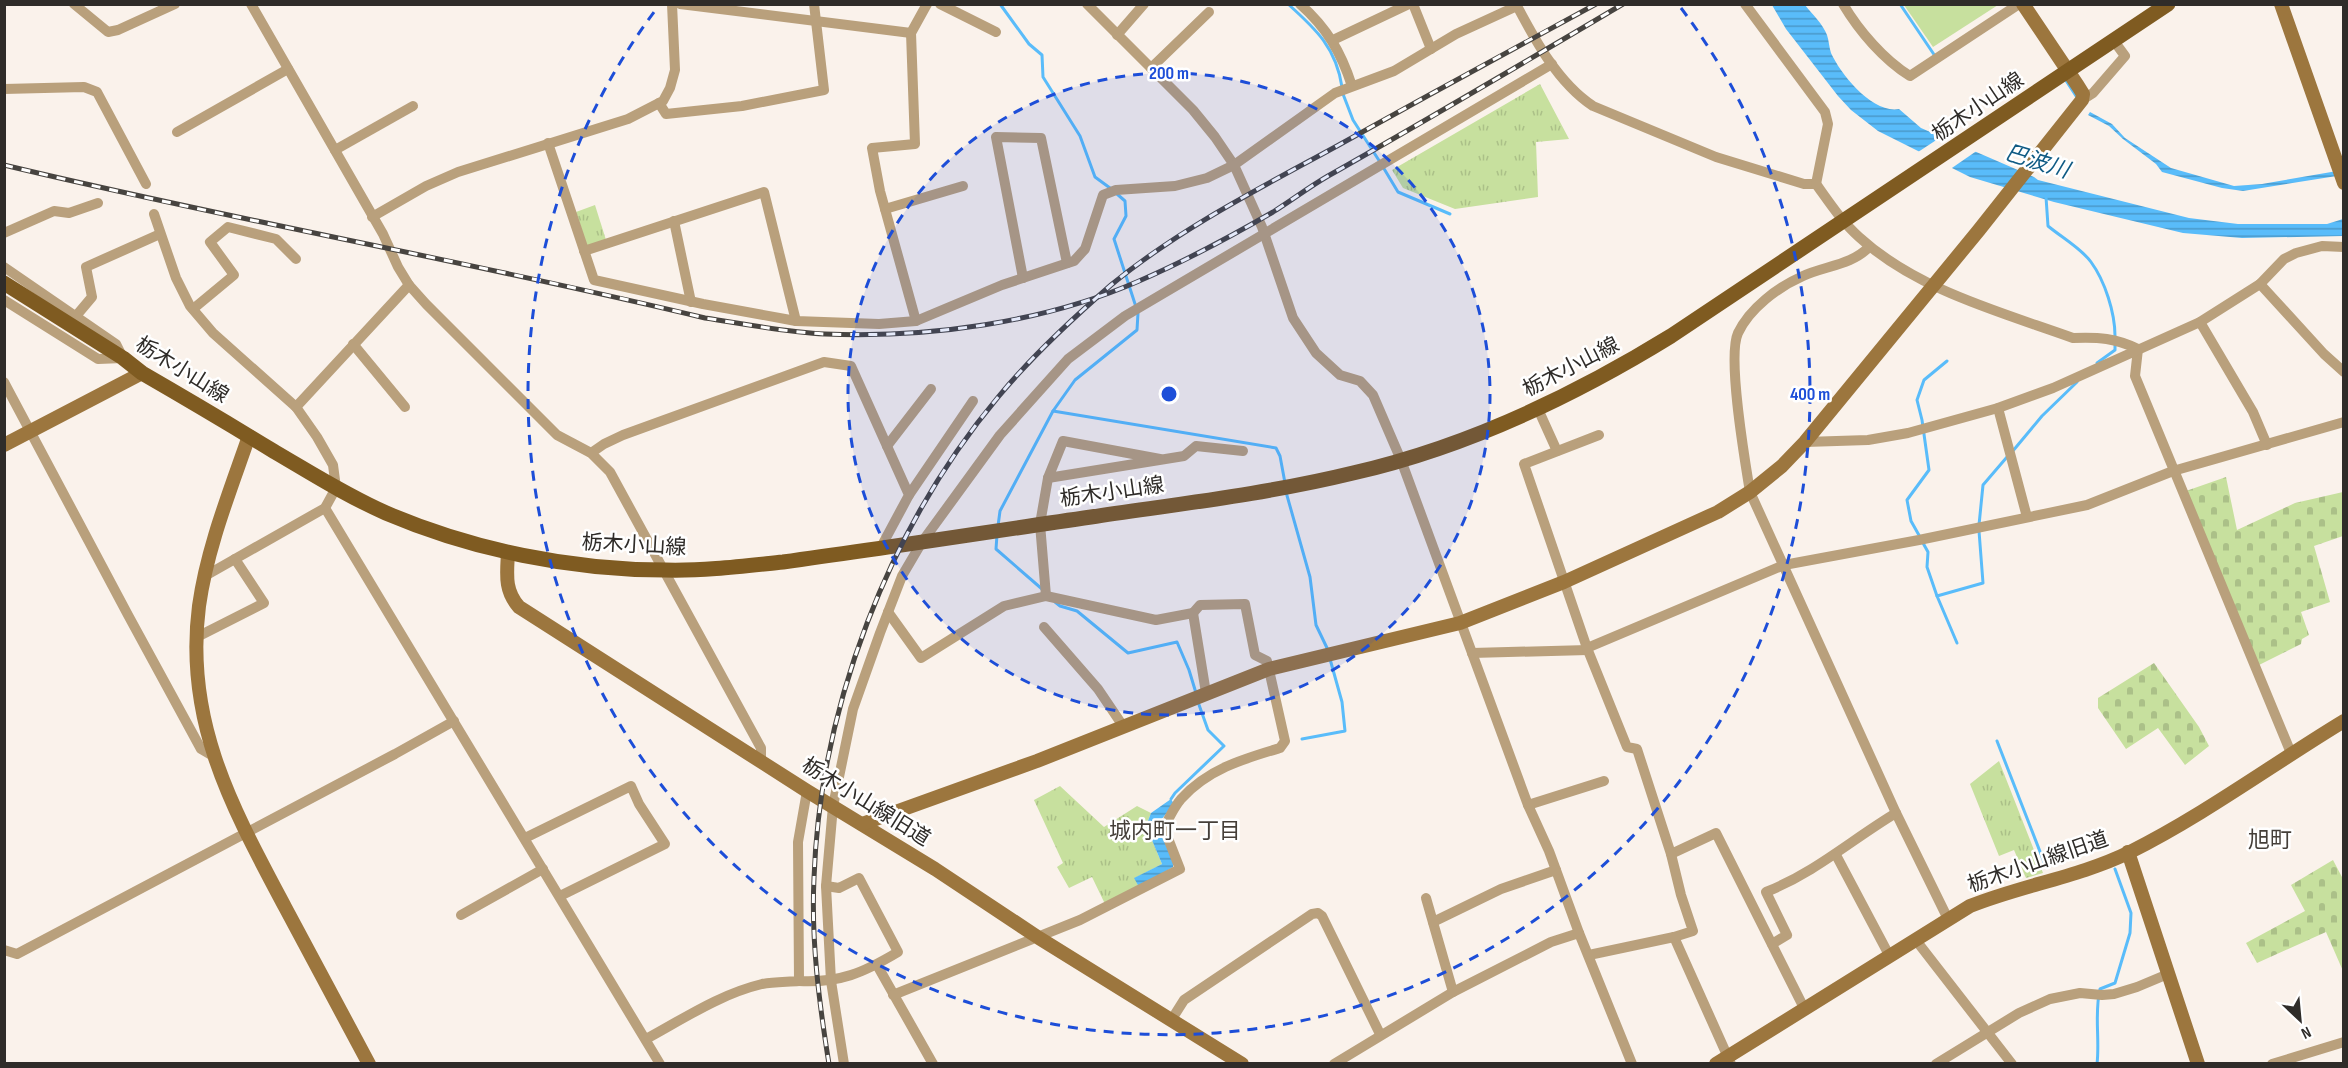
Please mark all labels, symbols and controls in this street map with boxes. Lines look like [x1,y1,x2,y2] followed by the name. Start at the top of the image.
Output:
[1149,63,1189,84] text: 200 m
[1927,67,2029,147] street label: 栃木小山線
[2001,139,2074,185] water label: 巴波川
[131,332,233,408] street label: 栃木小山線
[1519,332,1623,402] street label: 栃木小山線
[1159,384,1179,404] centre of rings
[1790,384,1830,405] text: 400 m
[1058,472,1166,512] street label: 栃木小山線
[581,530,687,560] street label: 栃木小山線
[797,752,935,852] street label: 栃木小山線旧道
[1109,818,1241,845] district label: 城内町一丁目
[1964,826,2112,898] street label: 栃木小山線旧道
[2248,827,2292,854] district label: 旭町
[2270,990,2330,1050] north arrow
[2298,1022,2314,1043] text: N

